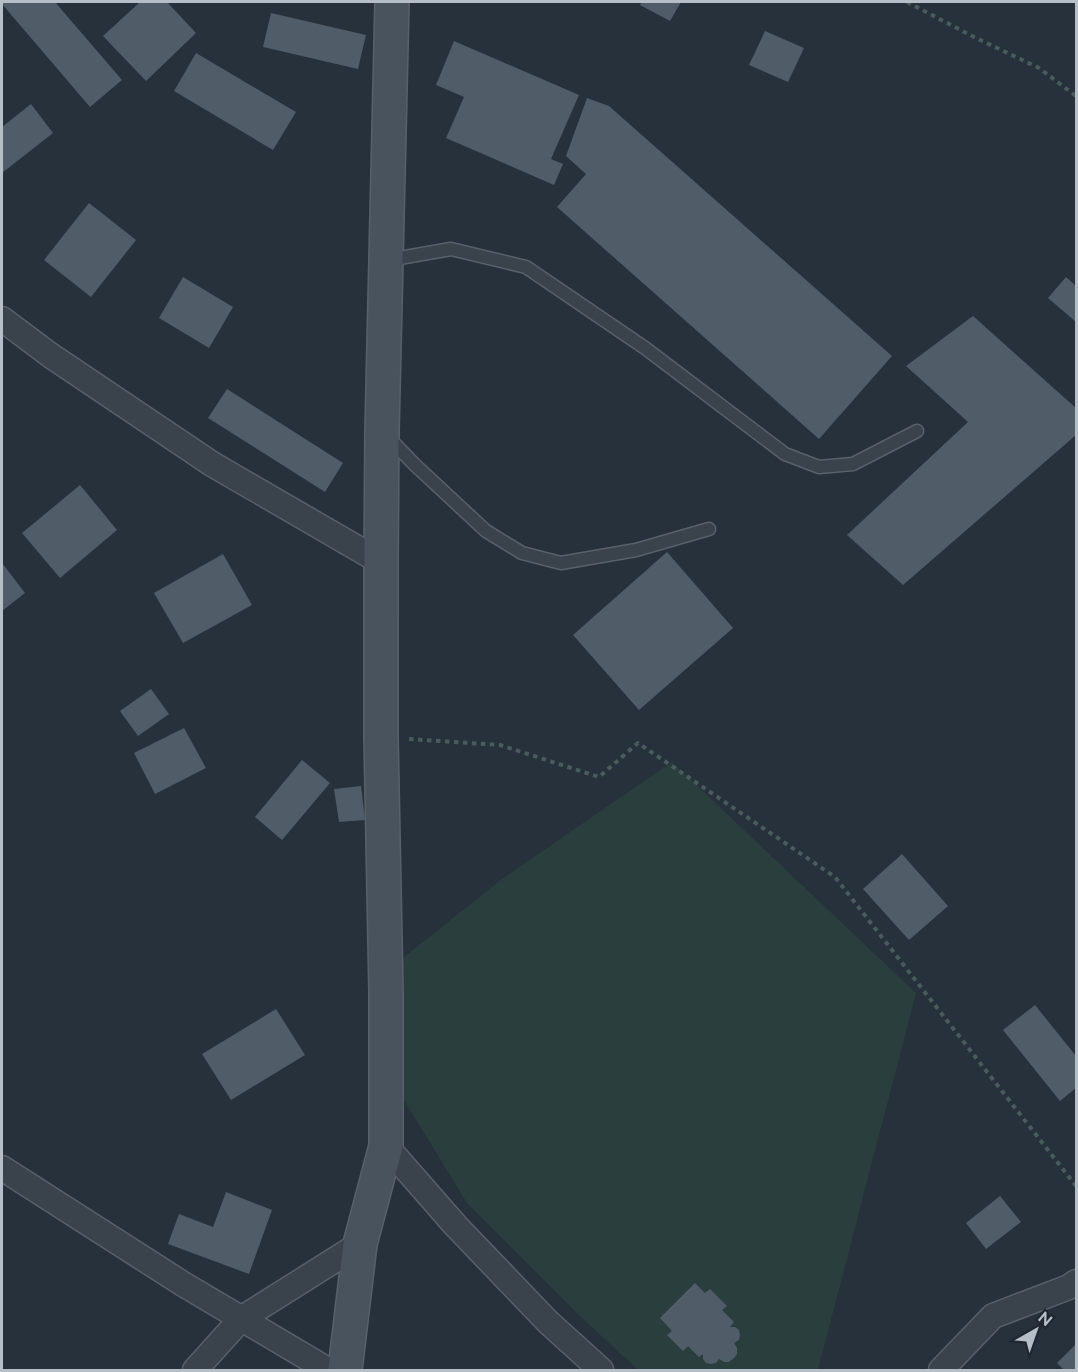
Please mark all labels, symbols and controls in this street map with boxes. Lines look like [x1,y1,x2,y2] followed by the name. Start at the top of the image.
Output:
[1006,1300,1066,1360] north arrow
[1035,1308,1056,1330] text: N

